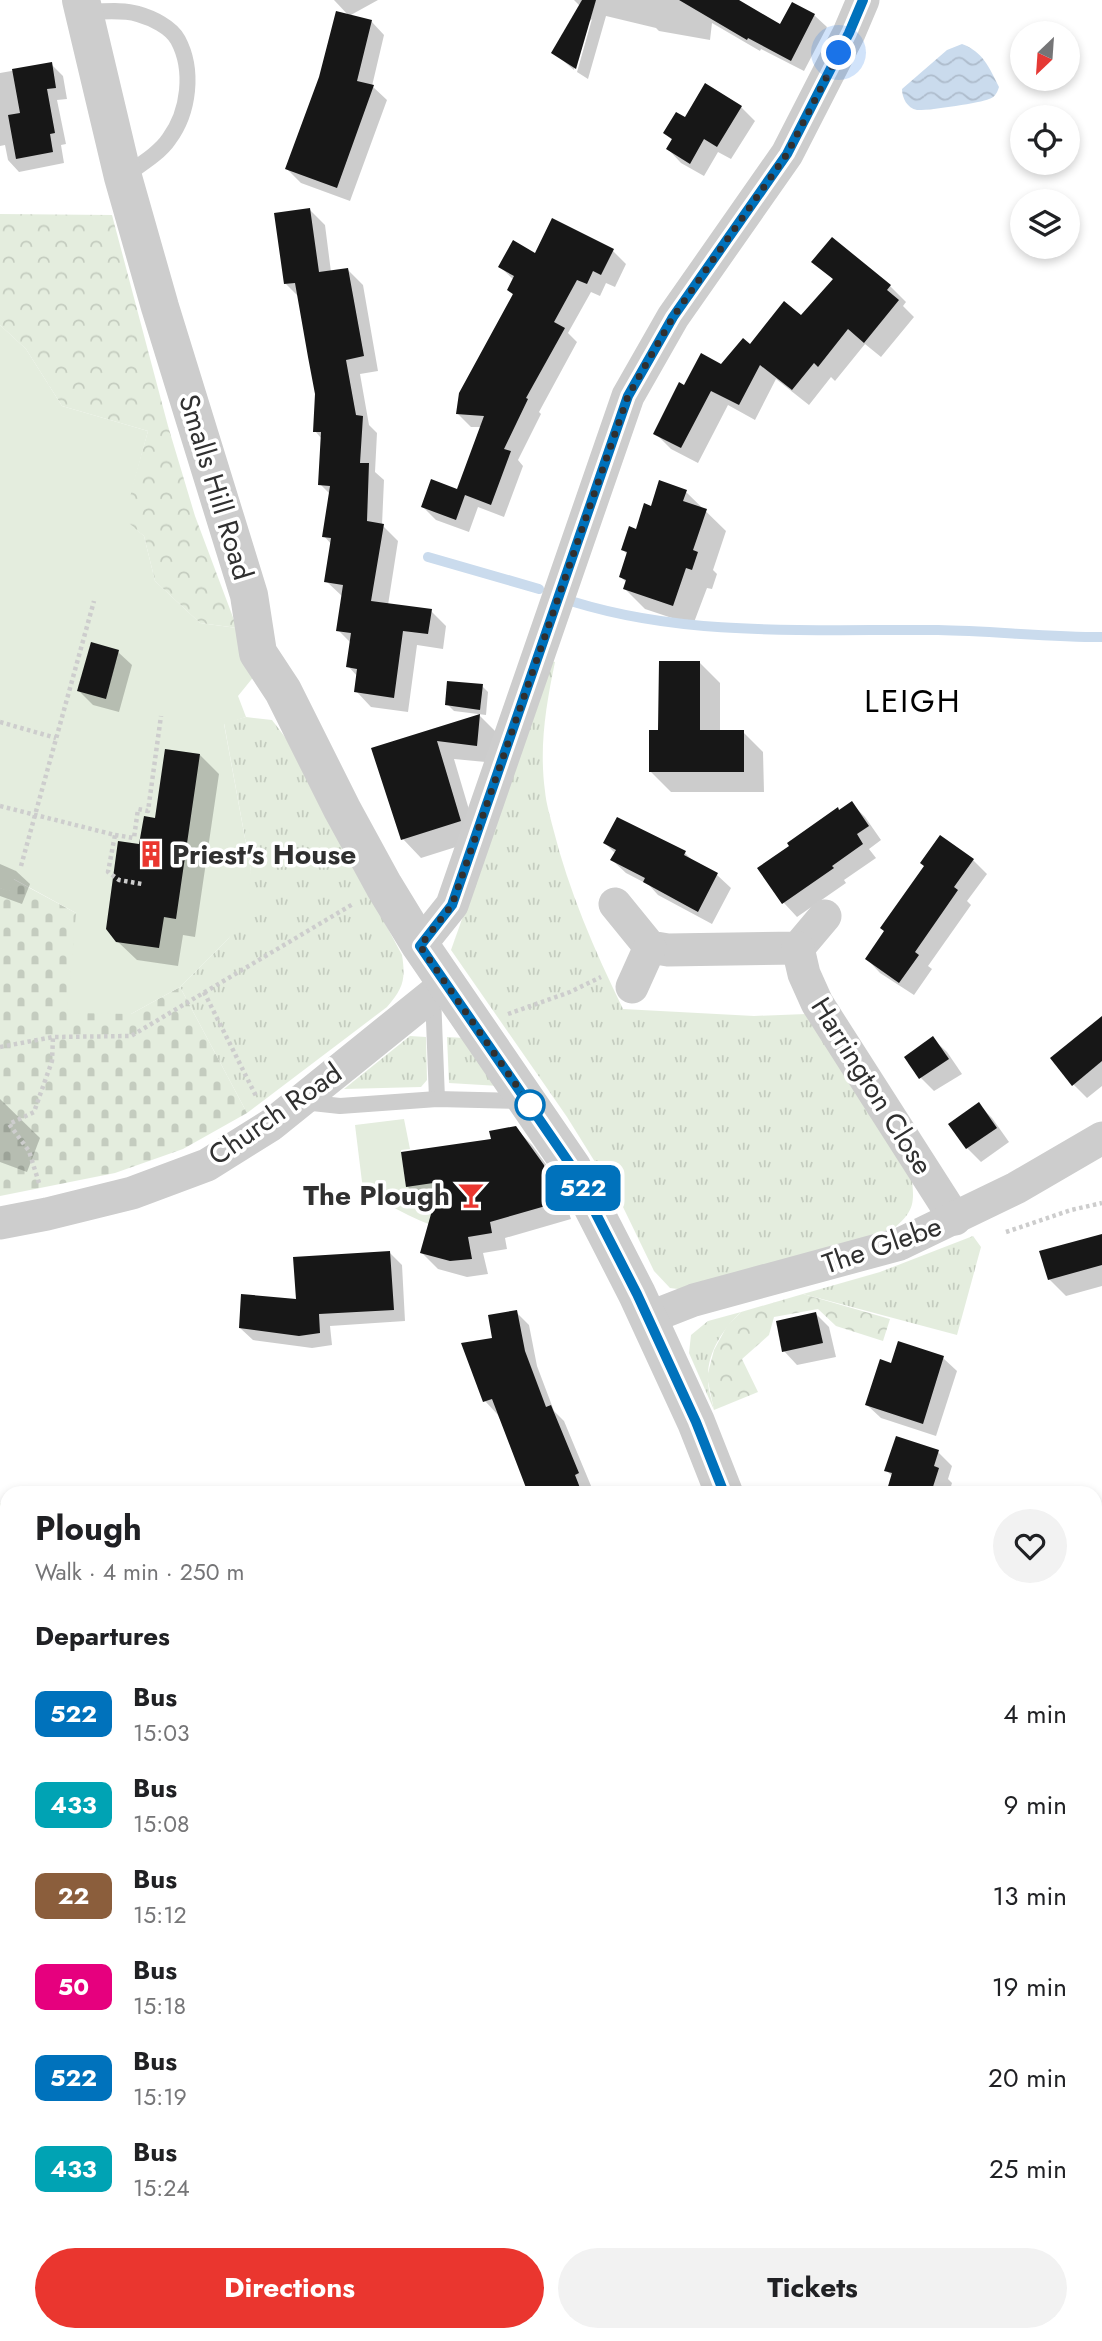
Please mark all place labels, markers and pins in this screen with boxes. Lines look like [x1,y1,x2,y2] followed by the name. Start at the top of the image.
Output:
[172,834,356,875] place label: Priest's House
[136,839,166,869] building icon: Priest's House
[515,1090,545,1120] unlabelled marker
[303,1175,450,1216] place label: The Plough
[456,1180,486,1210] bar icon: The Plough

